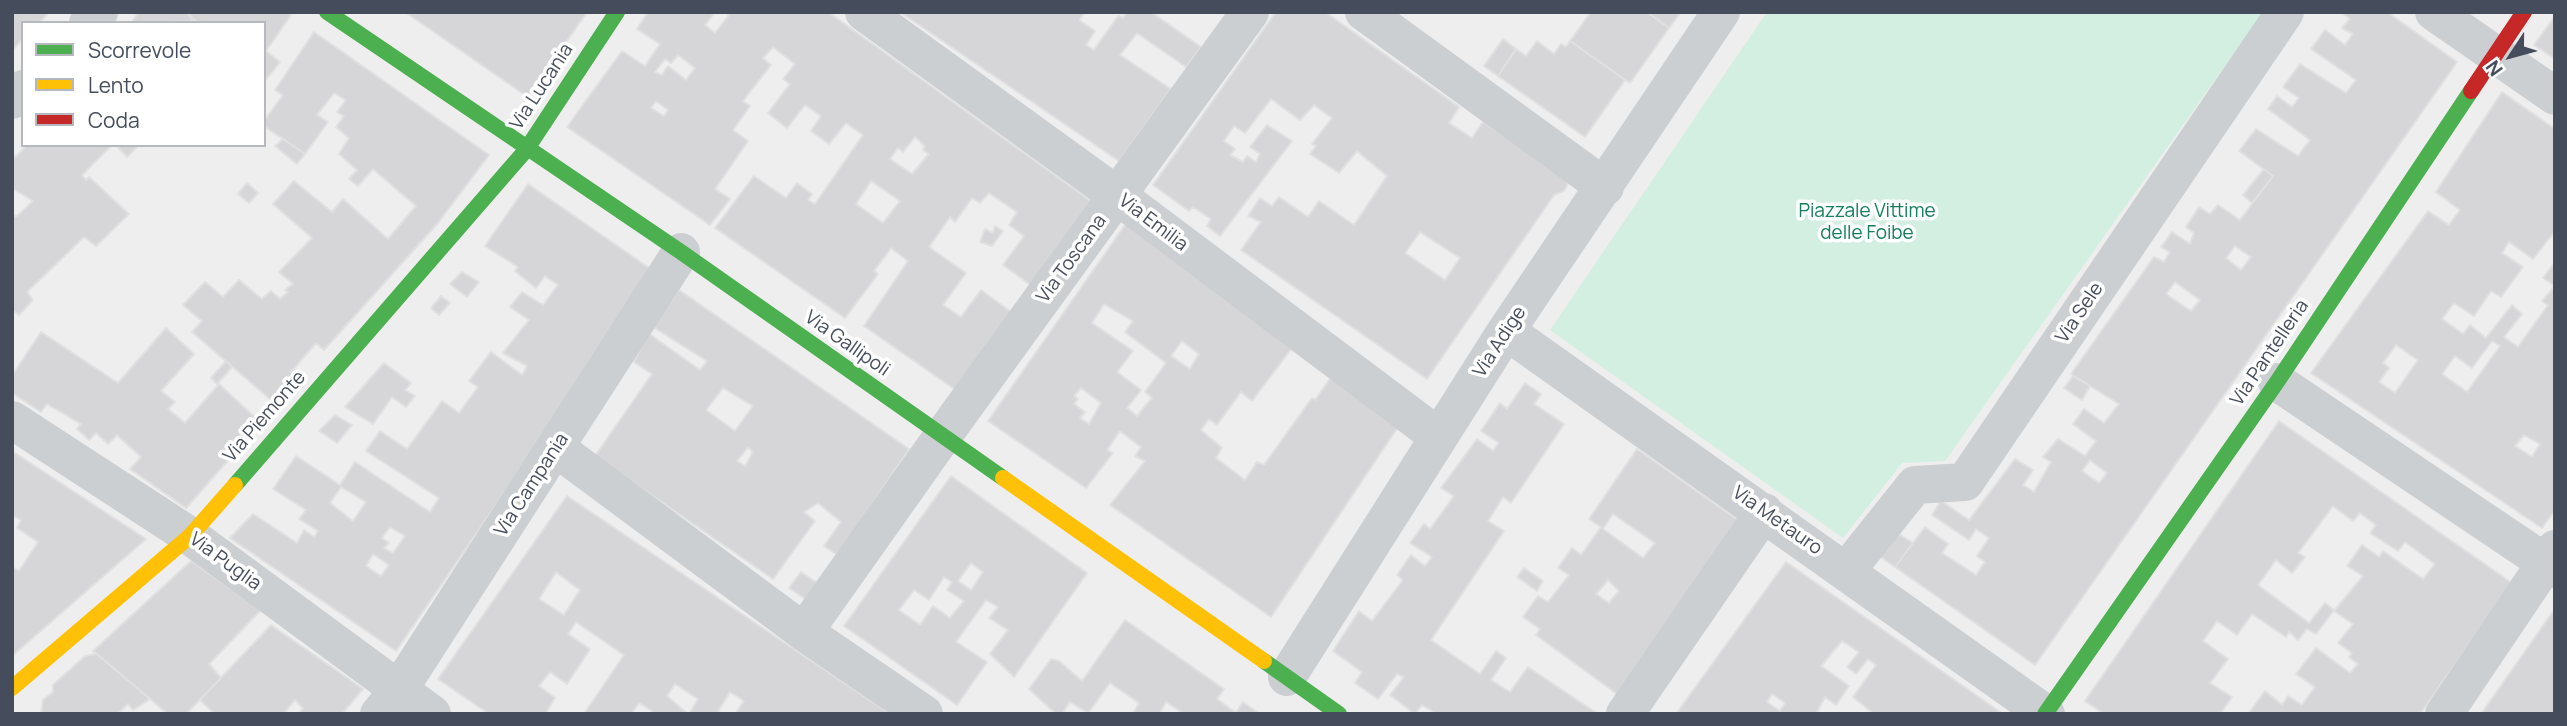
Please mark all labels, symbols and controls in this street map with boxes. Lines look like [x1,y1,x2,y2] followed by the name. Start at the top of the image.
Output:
[21,21,266,147] legend
[2476,21,2546,91] north arrow
[88,36,191,64] text: Scorrevole
[506,40,578,134] street label: Via Lucania
[2479,55,2509,82] text: N
[88,71,144,99] text: Lento
[88,106,140,134] text: Coda
[1114,190,1192,256] street label: Via Emilia
[1798,201,1936,245] park label: Piazzale Vittime delle Foibe
[1032,210,1112,308] street label: Via Toscana
[2051,278,2109,348] street label: Via Sele
[2226,296,2314,410] street label: Via Pantelleria
[1469,302,1531,382] street label: Via Adige
[800,306,894,382] street label: Via Gallipoli
[219,367,311,467] street label: Via Piemonte
[490,429,574,541] street label: Via Campania
[1728,482,1826,560] street label: Via Metauro
[185,528,265,596] street label: Via Puglia

